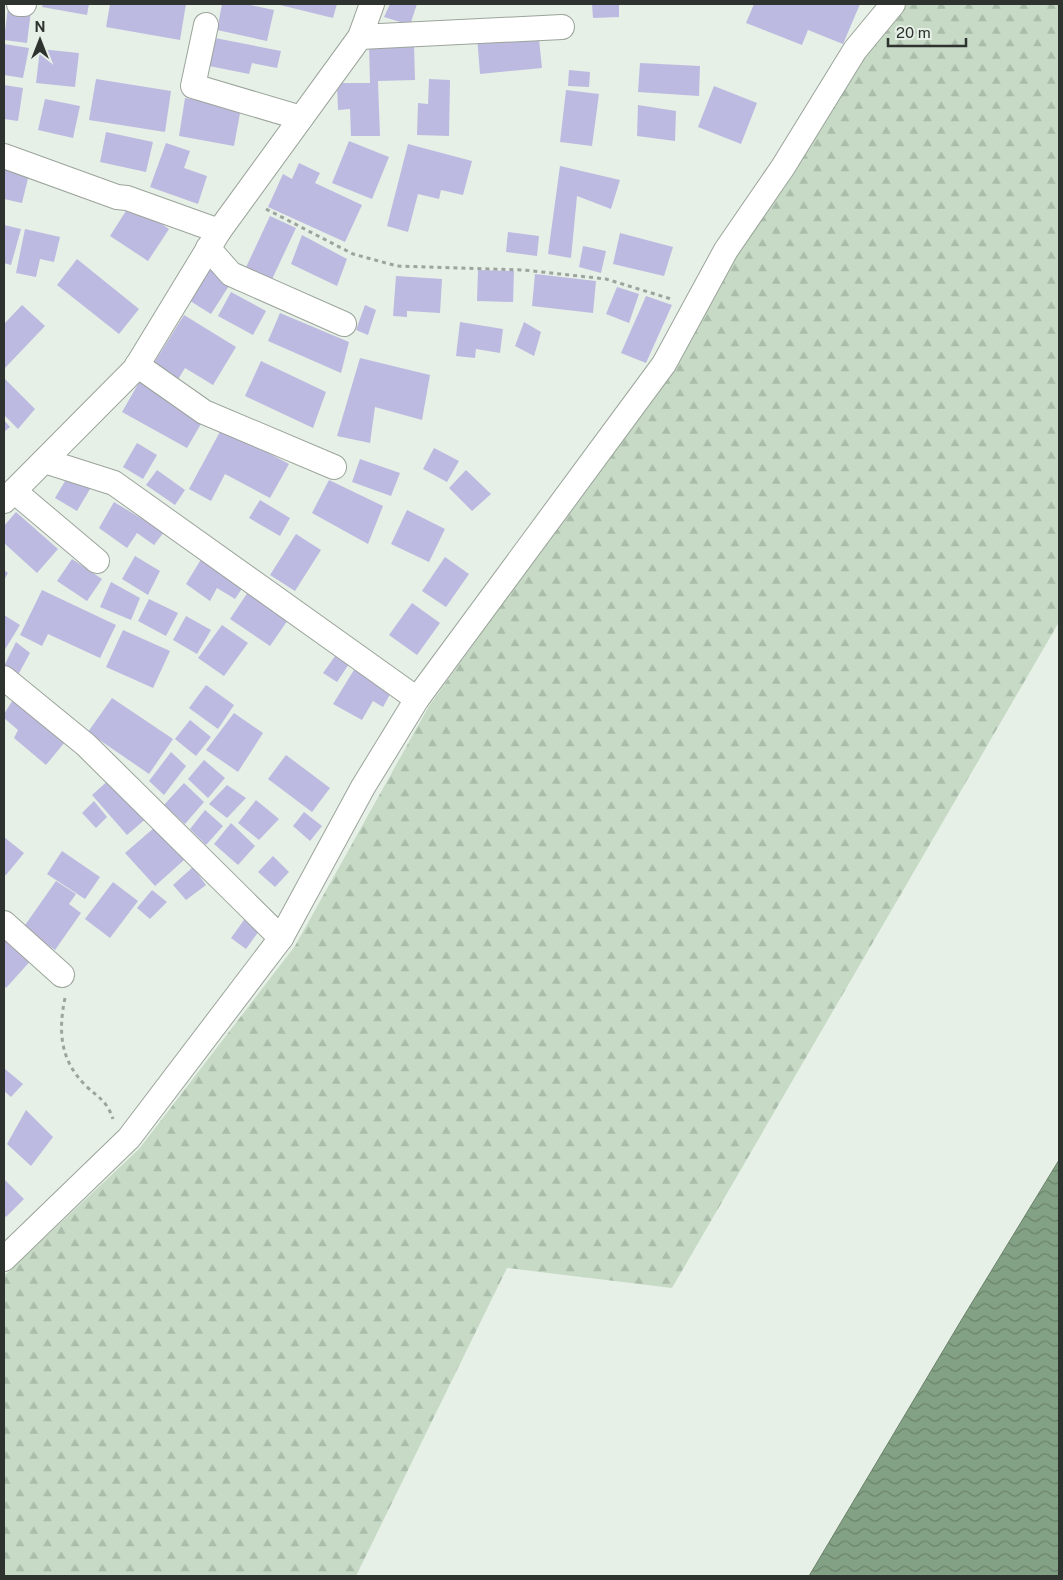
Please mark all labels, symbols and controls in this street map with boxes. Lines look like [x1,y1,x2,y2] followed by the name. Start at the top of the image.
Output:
[15,15,65,65] north arrow
[888,15,966,47] scale bar
[35,19,45,35] text: N
[896,24,931,41] text: 20 m

